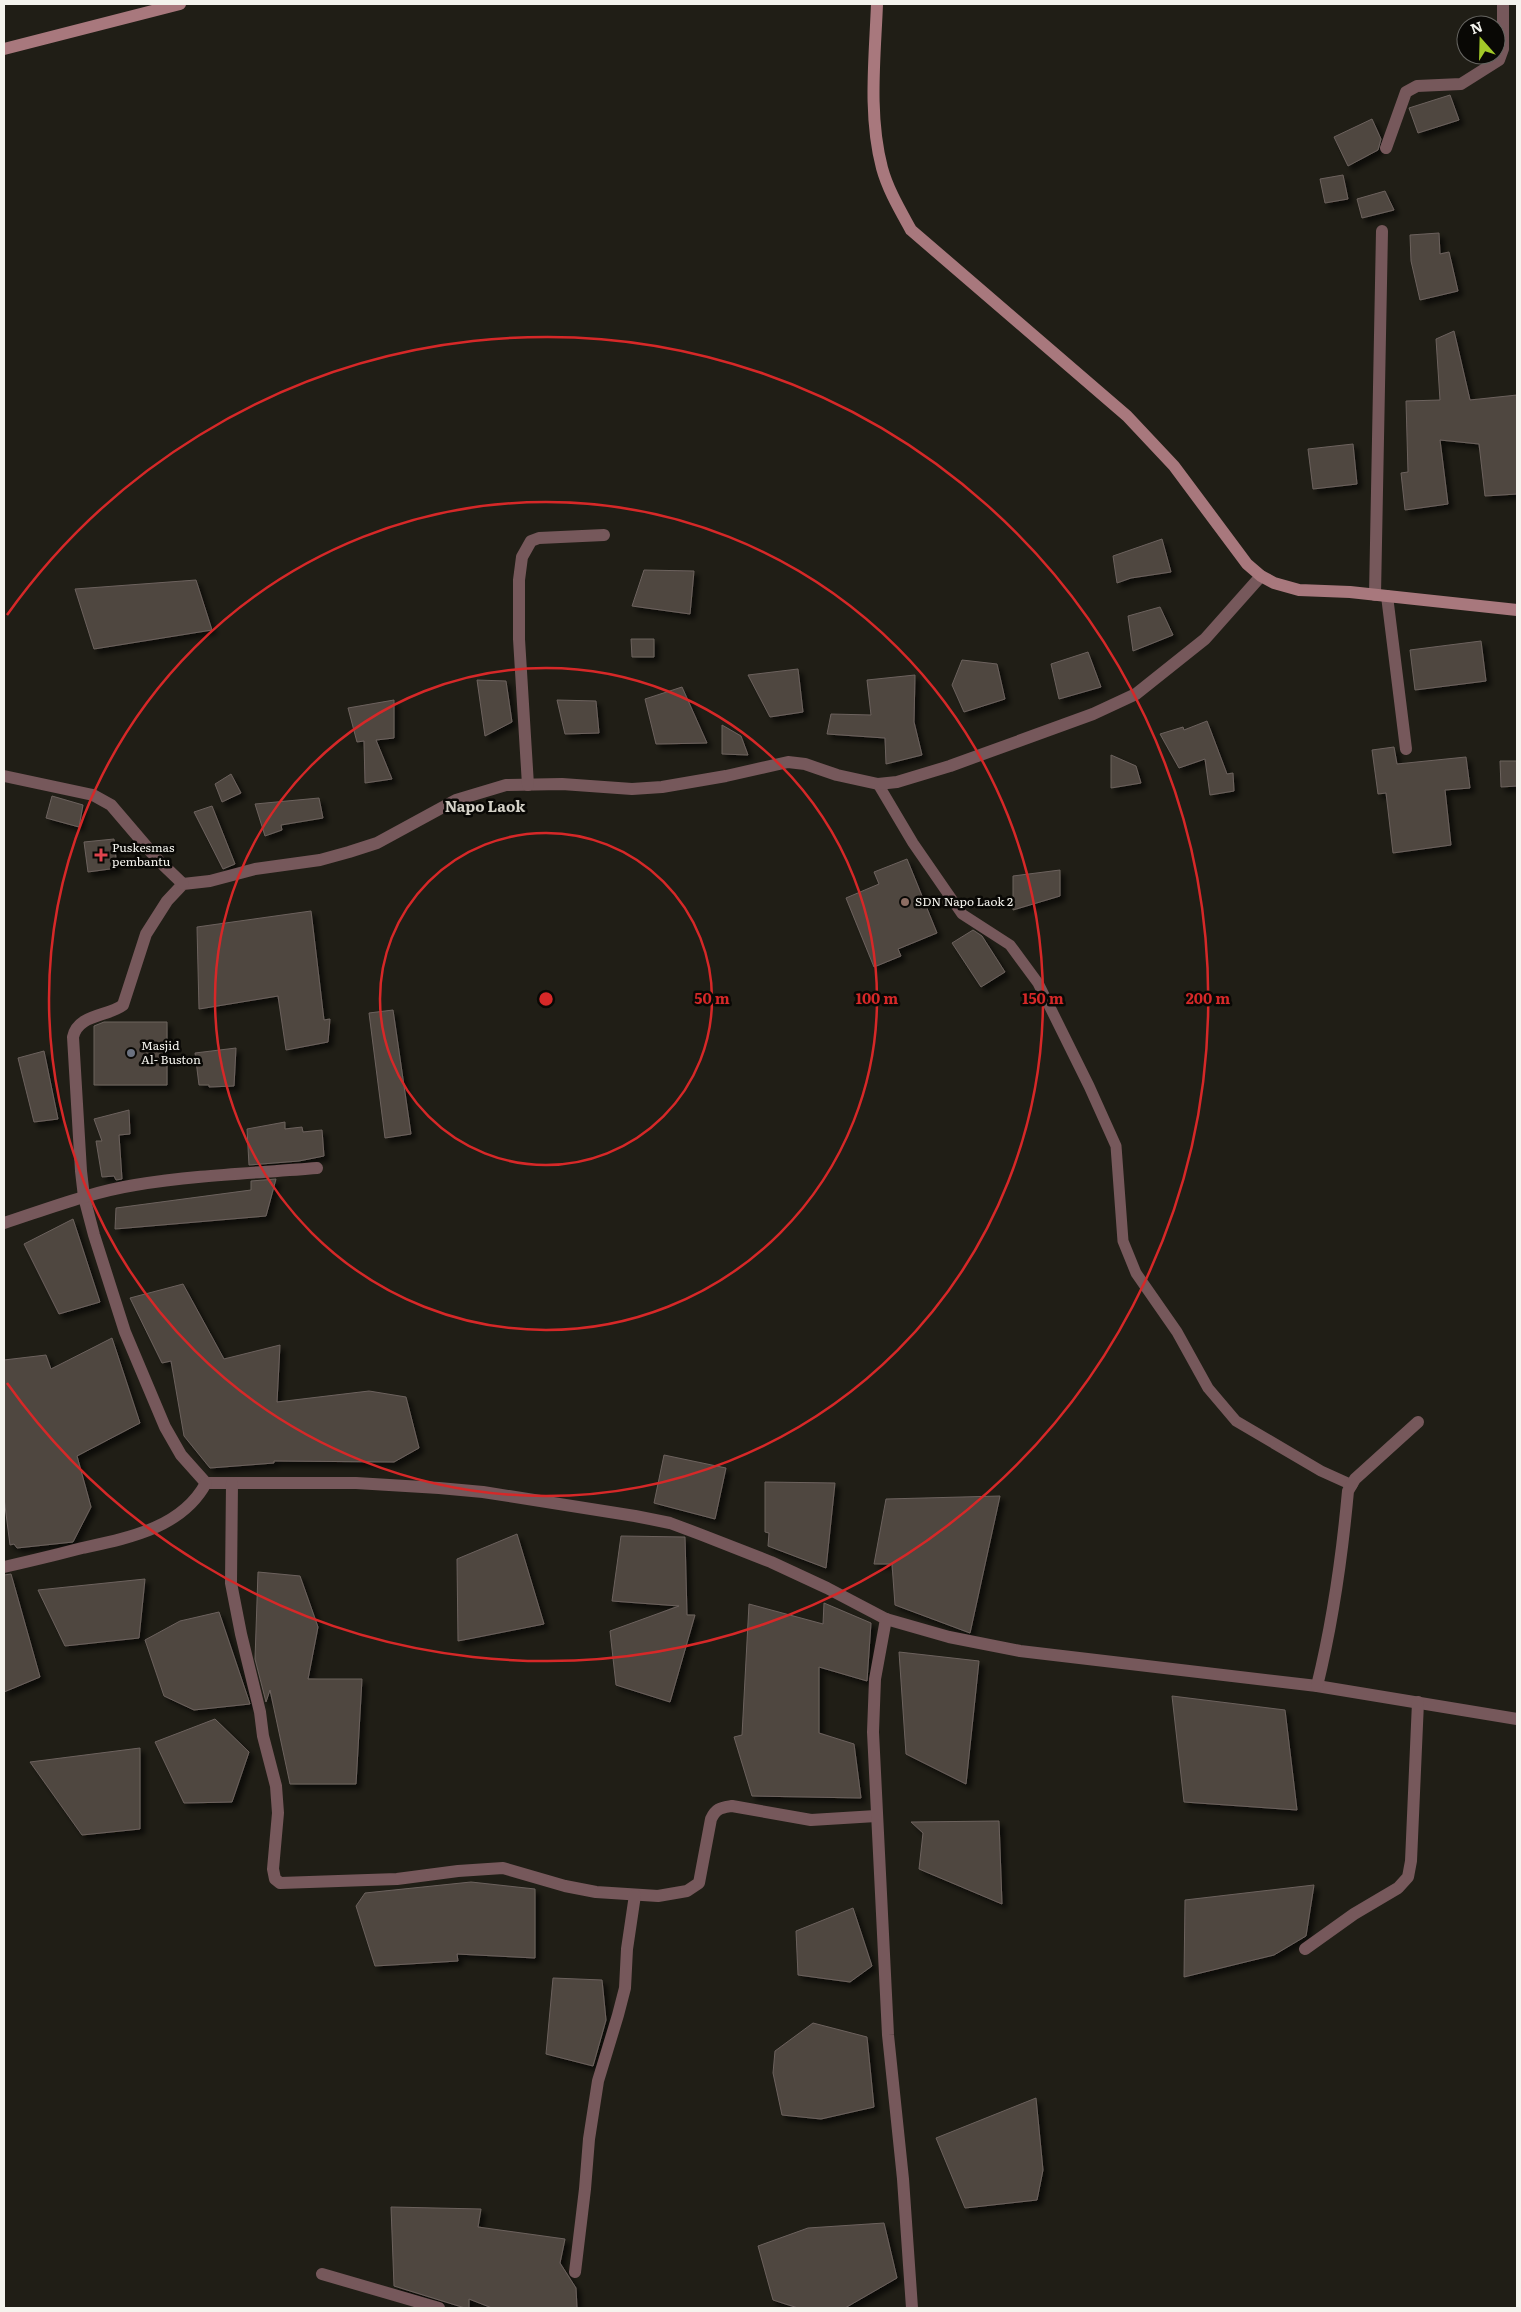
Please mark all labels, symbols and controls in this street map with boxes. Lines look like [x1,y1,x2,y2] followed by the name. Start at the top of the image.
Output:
[1456,15,1506,65] north arrow
[1467,15,1485,38] text: N
[445,794,526,817] district label: Napo Laok
[112,838,175,870] place label: Puskesmas pembantu
[94,848,108,862] marker: Puskesmas pembantu
[915,892,1013,910] place label: SDN Napo Laok 2
[899,896,911,908] marker: SDN Napo Laok 2
[694,986,730,1009] text: 50 m
[856,986,898,1009] text: 100 m
[1022,986,1064,1009] text: 150 m
[1186,986,1230,1009] text: 200 m
[537,990,555,1008] centre of rings
[141,1036,201,1068] place label: Masjid Al- Buston
[125,1047,137,1059] marker: Masjid Al- Buston

